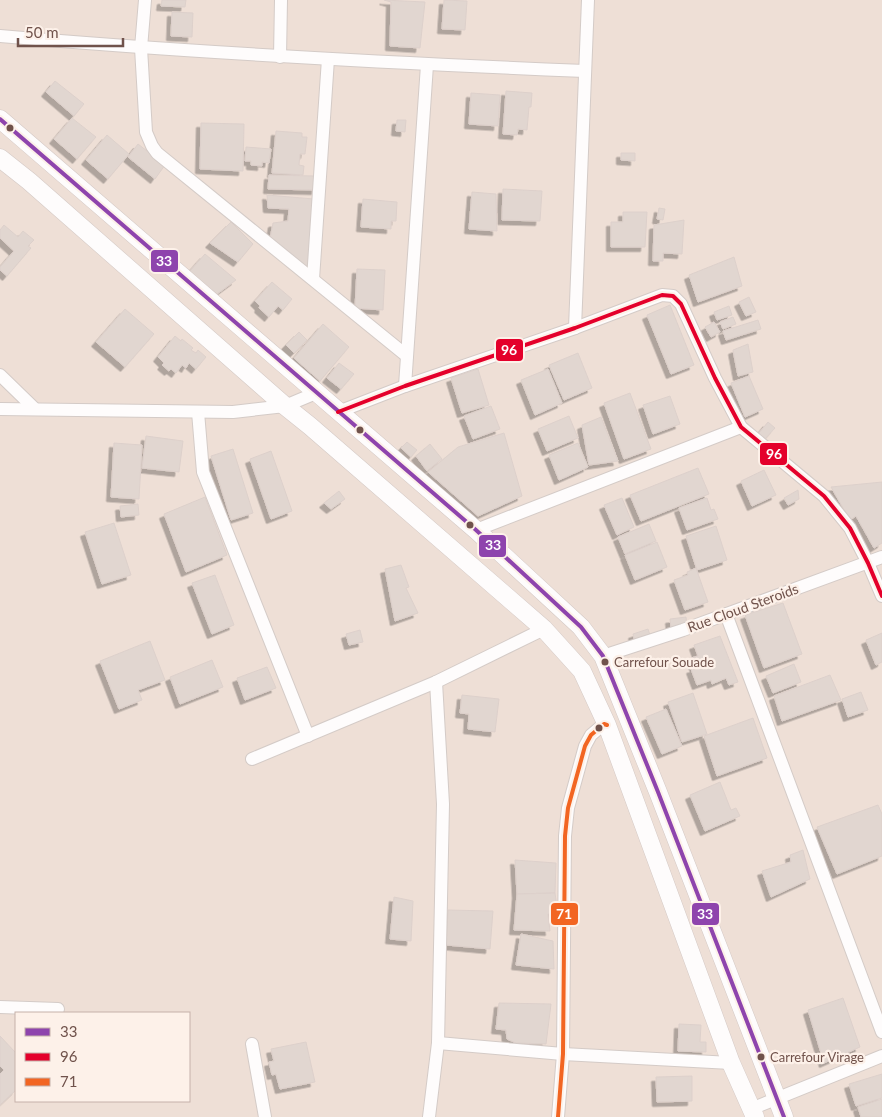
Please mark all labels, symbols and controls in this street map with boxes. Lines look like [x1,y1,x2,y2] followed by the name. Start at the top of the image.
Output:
[18,15,122,47] scale bar
[25,23,59,41] text: 50 m
[5,123,15,133] unlabelled marker
[150,249,179,273] line badge: 33
[156,252,172,269] text: 33
[495,338,524,362] line badge: 96
[501,341,517,358] text: 96
[355,425,365,435] unlabelled marker
[759,442,788,466] line badge: 96
[766,445,782,462] text: 96
[465,520,475,530] unlabelled marker
[478,534,507,558] line badge: 33
[485,536,501,553] text: 33
[685,580,801,635] street label: Rue Cloud Steroids
[614,654,714,670] place label: Carrefour Souade
[600,657,610,667] marker: Carrefour Souade
[594,723,604,733] unlabelled marker
[550,902,579,926] line badge: 71
[691,902,720,926] line badge: 33
[556,905,572,922] text: 71
[697,905,713,922] text: 33
[15,1012,190,1102] legend
[60,1022,77,1040] text: 33
[60,1047,78,1065] text: 96
[770,1049,864,1065] place label: Carrefour Virage
[756,1052,766,1062] marker: Carrefour Virage
[60,1072,77,1090] text: 71

